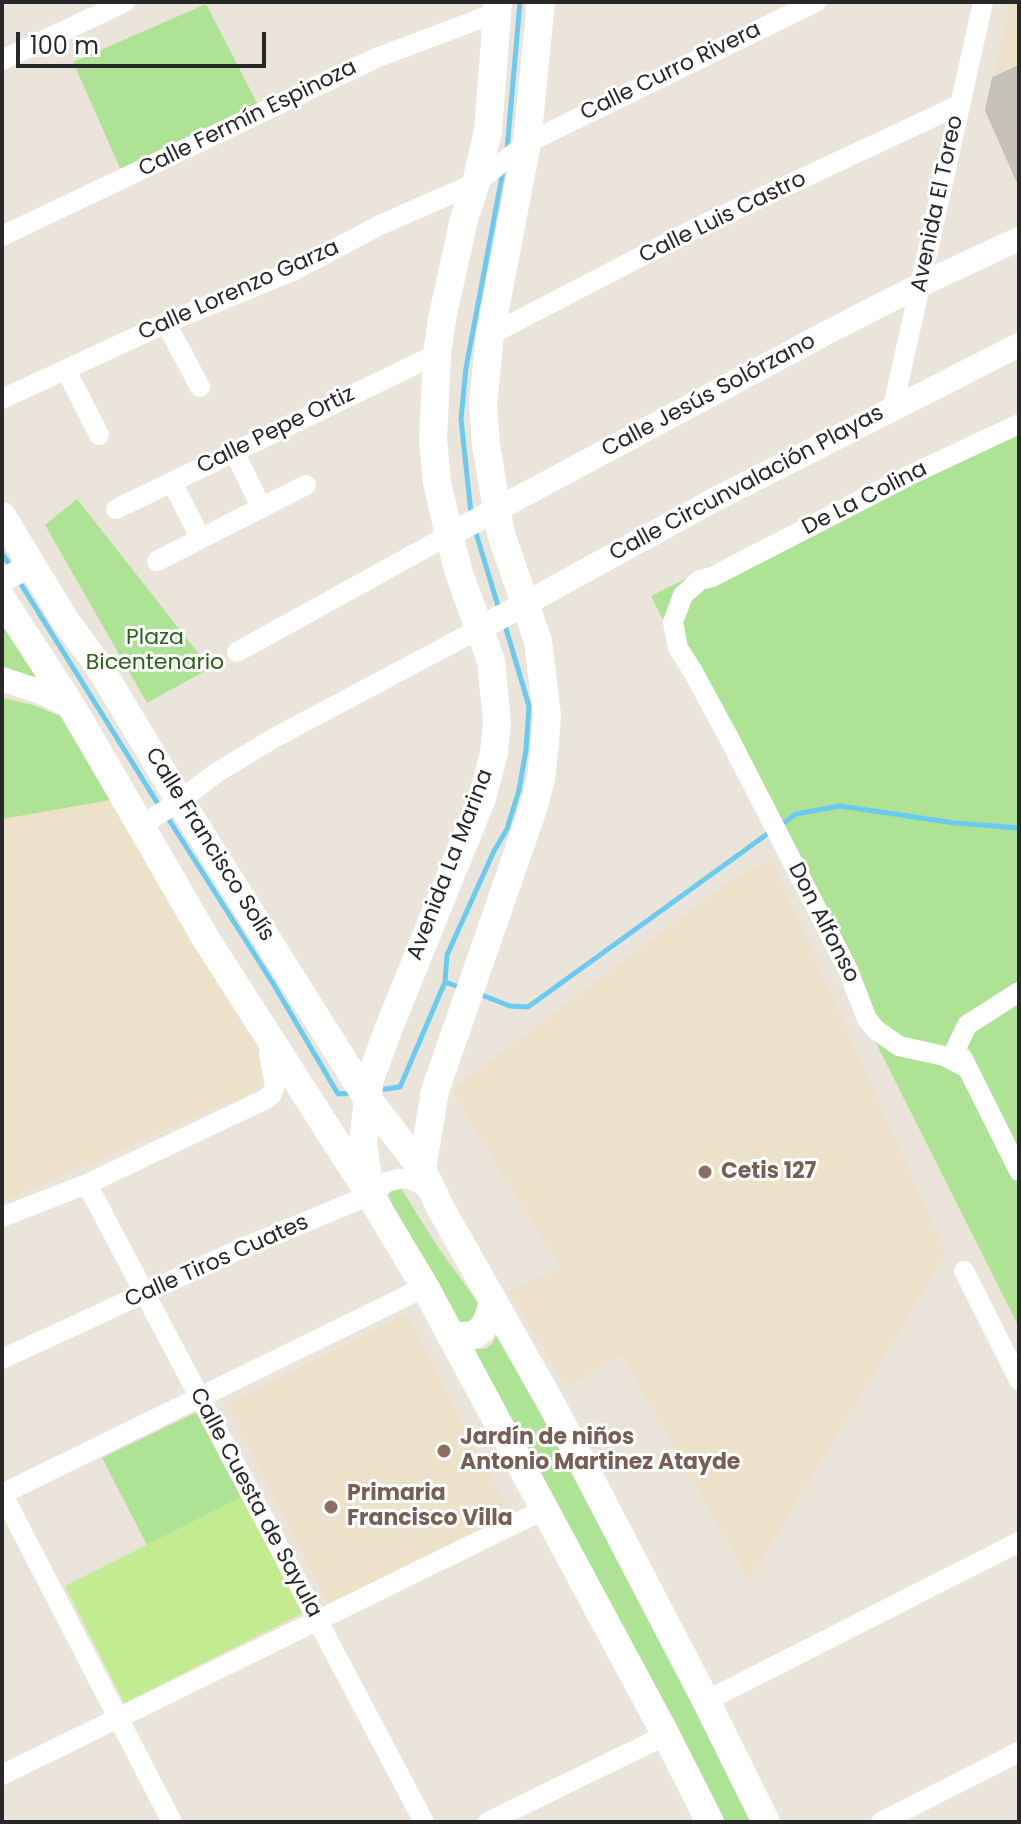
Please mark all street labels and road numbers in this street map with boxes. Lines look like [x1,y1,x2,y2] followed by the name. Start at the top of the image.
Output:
[576,17,766,127] street label: Calle Curro Rivera
[135,55,361,183] street label: Calle Fermín Espinoza
[906,113,970,295] street label: Avenida El Toreo
[635,166,811,270] street label: Calle Luis Castro
[135,235,343,347] street label: Calle Lorenzo Garza
[598,328,820,464] street label: Calle Jesús Solórzano
[193,381,359,481] street label: Calle Pepe Ortiz
[606,400,888,568] street label: Calle Circunvalación Playas
[798,456,932,542] street label: De La Colina
[139,743,279,947] street label: Calle Francisco Solís
[402,766,500,964] street label: Avenida La Marina
[782,859,864,987] street label: Don Alfonso
[121,1210,313,1314] street label: Calle Tiros Cuates
[183,1384,327,1622] street label: Calle Cuesta de Sayula

